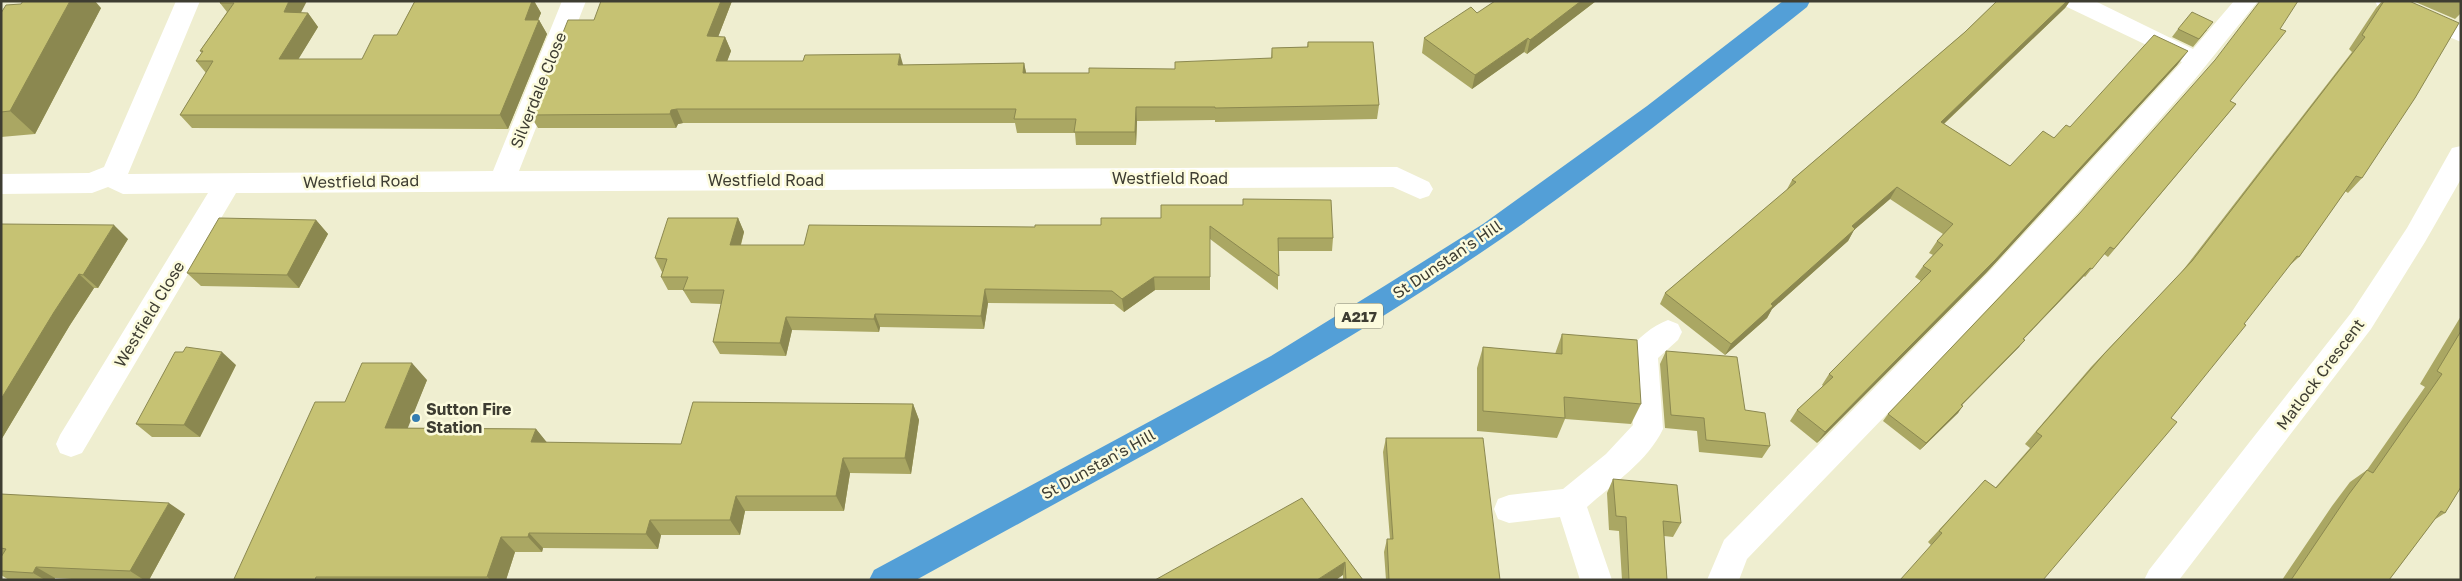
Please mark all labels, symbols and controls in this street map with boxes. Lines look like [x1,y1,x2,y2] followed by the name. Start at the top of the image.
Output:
[506,29,570,151] street label: Silverdale Close
[1112,168,1228,188] street label: Westfield Road
[303,170,419,192] street label: Westfield Road
[708,170,824,190] street label: Westfield Road
[1389,215,1505,303] street label: St Dunstan's Hill
[109,257,189,371] street label: Westfield Close
[1335,304,1383,328] road number: A217
[2272,314,2368,434] street label: Matlock Crescent
[426,399,512,437] place label: Sutton Fire Station
[410,412,422,424] marker: Sutton Fire Station
[1037,424,1159,504] street label: St Dunstan's Hill

